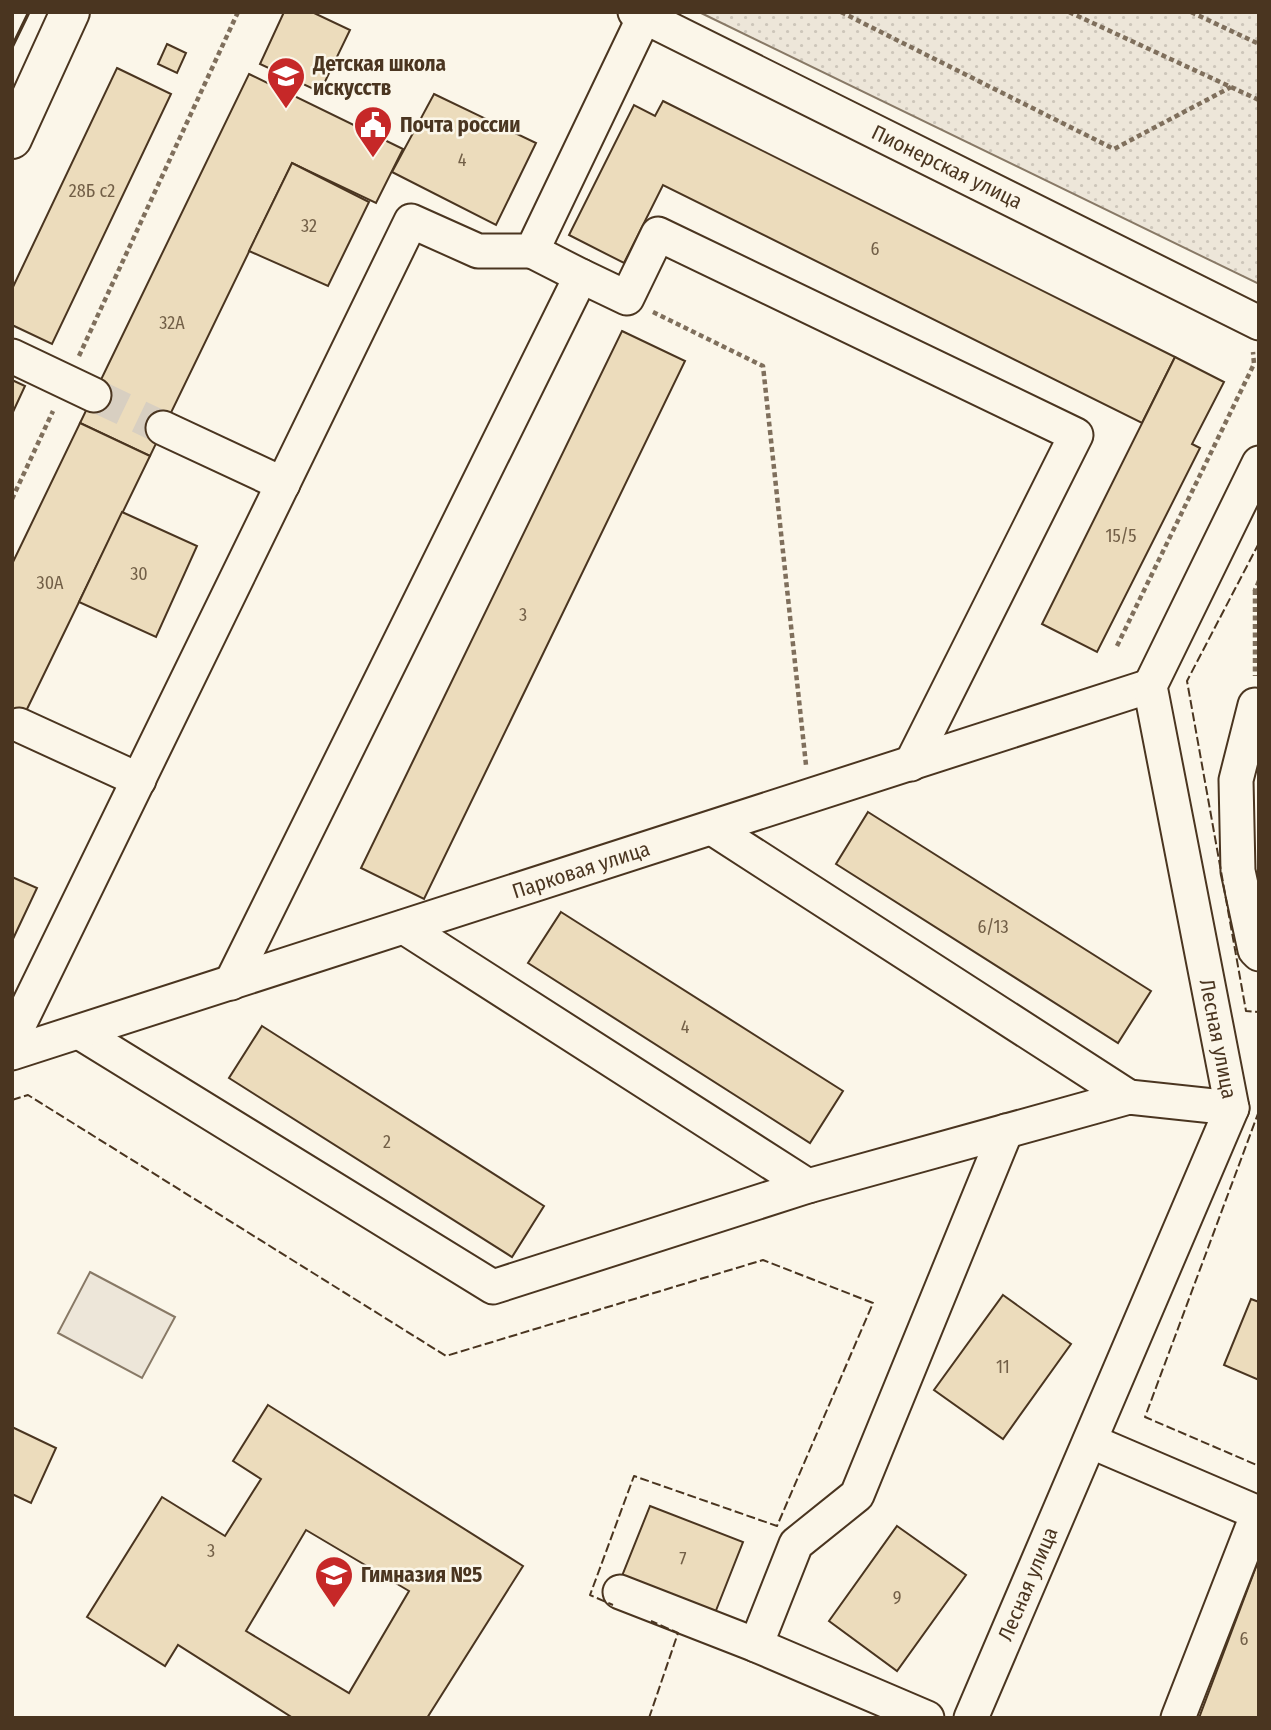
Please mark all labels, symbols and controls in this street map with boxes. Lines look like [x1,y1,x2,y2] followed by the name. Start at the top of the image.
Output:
[312,51,446,101] place label: Детская школа искусств
[265,55,307,110] school or university icon: Детская школа искусств
[352,104,394,159] public building icon: Почта россии
[400,112,520,138] place label: Почта россии
[867,119,1027,215] street label: Пионерская улица
[458,149,467,171] house number: 4
[69,180,115,202] house number: 28Б с2
[301,215,317,237] house number: 32
[871,238,880,260] house number: 6
[159,312,185,334] house number: 32А
[1105,525,1137,547] house number: 15/5
[130,563,148,585] house number: 30
[37,572,64,594] house number: 30А
[519,604,527,626] house number: 3
[509,835,653,905] street label: Парковая улица
[977,916,1009,938] house number: 6/13
[1194,977,1242,1101] street label: Лесная улица
[681,1016,690,1038] house number: 4
[383,1131,391,1153] house number: 2
[996,1356,1010,1378] house number: 11
[992,1523,1064,1645] street label: Лесная улица
[207,1540,215,1562] house number: 3
[679,1548,687,1570] house number: 7
[313,1554,355,1609] school or university icon: Гимназия №5
[361,1562,482,1588] place label: Гимназия №5
[893,1587,901,1609] house number: 9
[1240,1628,1249,1650] house number: 6

